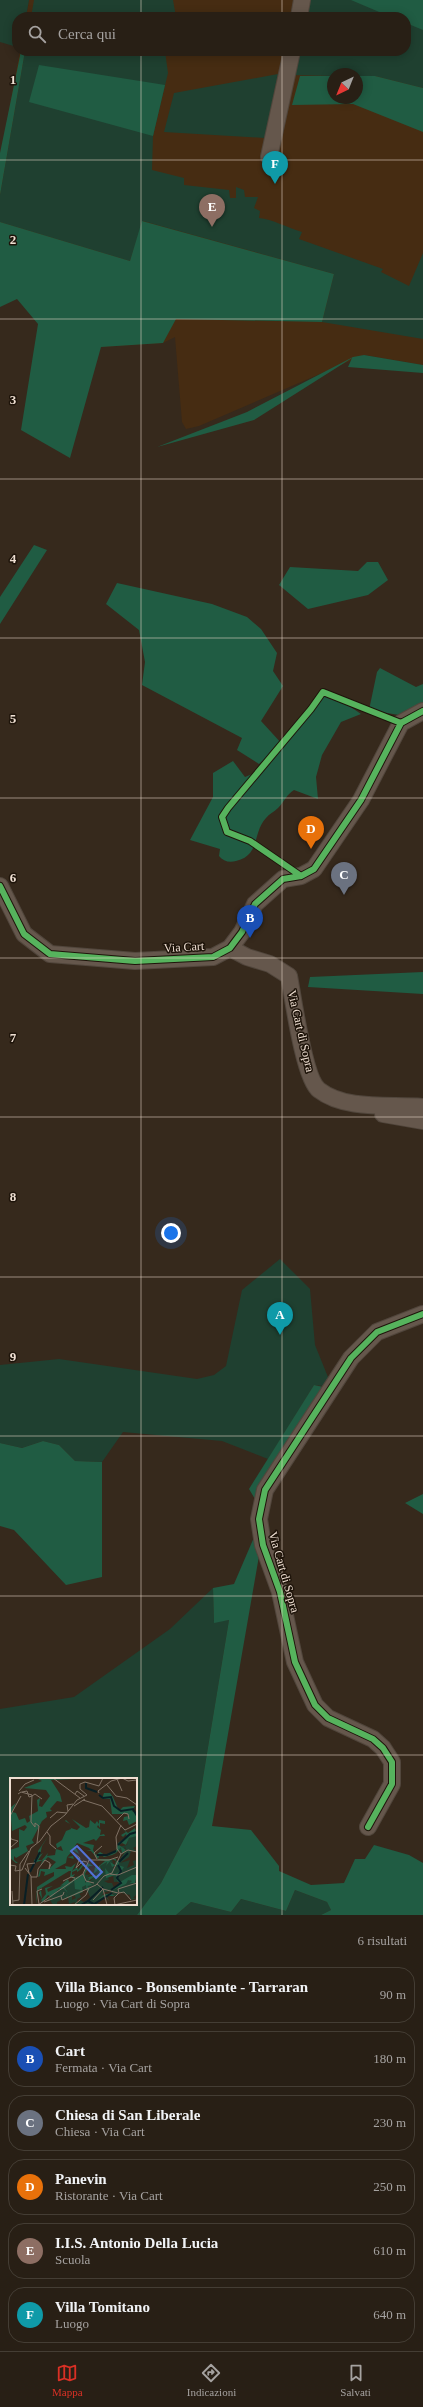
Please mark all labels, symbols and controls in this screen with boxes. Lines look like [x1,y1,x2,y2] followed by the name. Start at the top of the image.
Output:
[12,12,411,56] search box
[26,23,48,45] icon: search
[58,26,116,42] text: Cerca qui
[327,68,363,104] north arrow
[10,72,16,87] text: 1
[262,151,288,184] pin: F
[199,194,225,227] pin: E
[10,232,16,247] text: 2
[10,392,17,407] text: 3
[10,551,17,566] text: 4
[10,711,17,726] text: 5
[298,816,324,849] pin: D
[331,862,357,895] pin: C
[10,870,17,885] text: 6
[237,905,263,938] pin: B
[164,939,205,955] street label: Via Cart
[285,989,317,1074] street label: Via Cart di Sopra
[10,1030,17,1045] text: 7
[10,1189,17,1204] text: 8
[161,1223,181,1243] your location
[267,1302,293,1335] pin: A
[10,1349,17,1364] text: 9
[266,1530,302,1615] street label: Via Cart di Sopra
[10,1778,137,1905] inset map
[16,1931,63,1950] text: Vicino
[358,1933,407,1948] text: 6 risultati
[55,1979,308,1995] text: Villa Bianco - Bonsembiante - Tarraran
[25,1987,35,2002] text: A
[380,1987,406,2002] text: 90 m
[55,1996,190,2011] text: Luogo · Via Cart di Sopra
[55,2043,85,2059] text: Cart
[26,2051,34,2066] text: B
[373,2051,406,2066] text: 180 m
[55,2060,152,2075] text: Fermata · Via Cart
[55,2107,200,2123] text: Chiesa di San Liberale
[25,2115,35,2130] text: C
[373,2115,406,2130] text: 230 m
[55,2124,145,2139] text: Chiesa · Via Cart
[55,2171,107,2187] text: Panevin
[25,2179,35,2194] text: D
[373,2179,406,2194] text: 250 m
[55,2188,163,2203] text: Ristorante · Via Cart
[55,2235,218,2251] text: I.I.S. Antonio Della Lucia
[26,2243,34,2258] text: E
[373,2243,406,2258] text: 610 m
[55,2252,90,2267] text: Scuola
[55,2299,150,2315] text: Villa Tomitano
[26,2307,34,2322] text: F
[373,2307,406,2322] text: 640 m
[55,2316,89,2331] text: Luogo
[52,2362,83,2398] tab: Mappa
[187,2362,236,2398] tab: Indicazioni
[340,2362,371,2398] tab: Salvati

